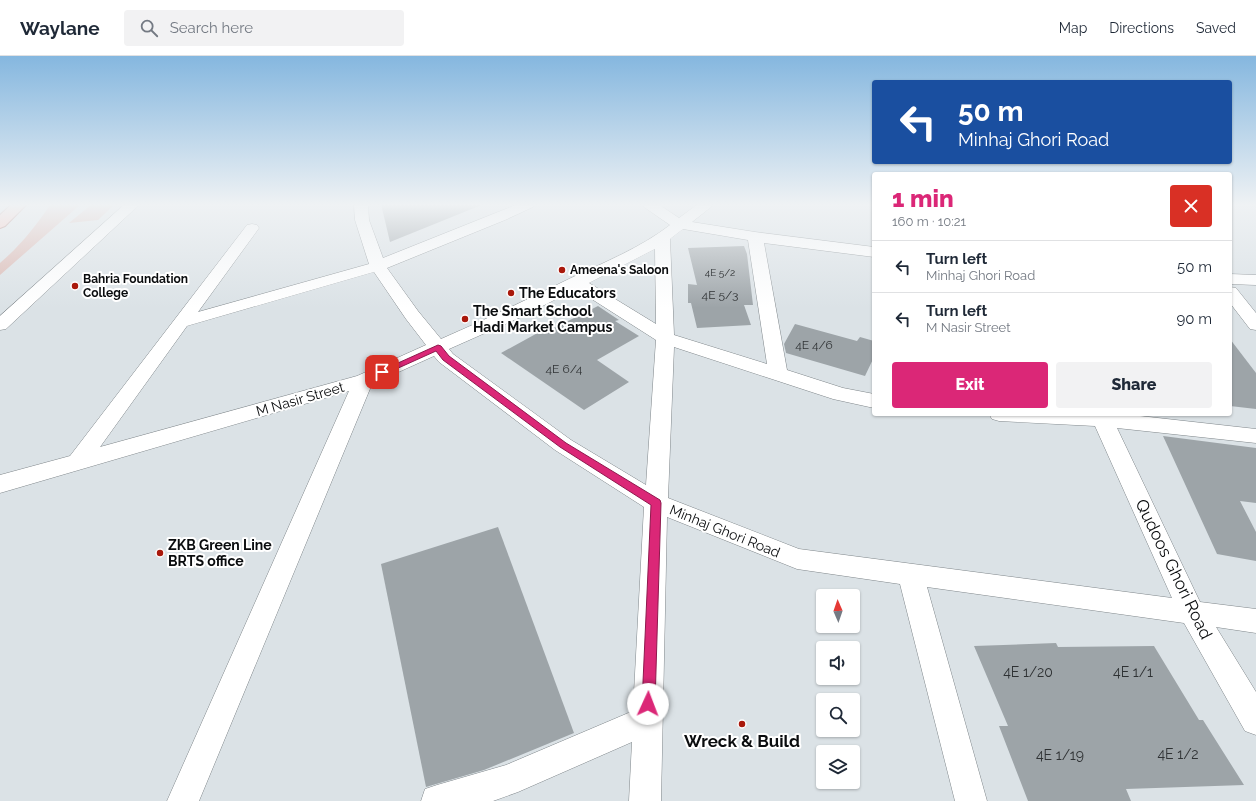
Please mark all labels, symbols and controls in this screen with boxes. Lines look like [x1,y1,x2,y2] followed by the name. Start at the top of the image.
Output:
[124,10,404,46] search box
[20,17,100,39] text: Waylane
[138,17,160,39] icon: search
[170,19,253,37] text: Search here
[1059,20,1087,36] text: Map
[1109,20,1174,36] text: Directions
[1196,20,1236,36] text: Saved
[958,95,1024,128] text: 50 m
[892,96,944,148] icon: left
[958,129,1109,150] text: Minhaj Ghori Road
[892,184,954,213] text: 1 min
[1170,185,1212,227] button: close
[892,214,966,229] text: 160 m · 10:21
[926,250,987,268] text: Turn left
[892,256,914,278] icon: left
[1177,258,1212,276] text: 50 m
[570,263,669,277] place label: Ameena's Saloon
[557,265,567,275] marker: Ameena's Saloon
[705,267,735,278] house number: 4E 5/2
[926,268,1035,283] text: Minhaj Ghori Road
[83,272,188,300] place label: Bahria Foundation College
[70,281,80,291] marker: Bahria Foundation College
[519,285,616,301] place label: The Educators
[506,288,516,298] marker: The Educators
[702,288,738,302] house number: 4E 5/3
[926,302,987,320] text: Turn left
[473,303,612,335] place label: The Smart School Hadi Market Campus
[892,308,914,330] icon: left
[1176,310,1212,328] text: 90 m
[460,314,470,324] marker: The Smart School Hadi Market Campus
[926,320,1011,335] text: M Nasir Street
[795,338,833,352] house number: 4E 4/6
[365,355,399,389] pin
[371,361,393,383] icon: arrive
[546,362,583,376] house number: 4E 6/4
[892,362,1048,408] button: Exit
[1056,362,1212,408] button: Share
[254,379,346,419] street label: M Nasir Street
[1131,496,1217,642] street label: Qudoos Ghori Road
[667,502,783,560] street label: Minhaj Ghori Road
[168,537,272,569] place label: ZKB Green Line BRTS office
[155,548,165,558] marker: ZKB Green Line BRTS office
[816,589,860,633] north arrow
[816,589,860,789] map controls
[816,641,860,685] button: sound
[1003,664,1053,680] house number: 4E 1/20
[1113,664,1153,680] house number: 4E 1/1
[627,683,669,725] position arrow
[816,693,860,737] button: search
[737,719,747,729] marker: Wreck & Build
[684,731,800,751] place label: Wreck & Build
[816,745,860,789] button: layers
[1157,746,1199,762] house number: 4E 1/2
[1036,747,1084,763] house number: 4E 1/19

